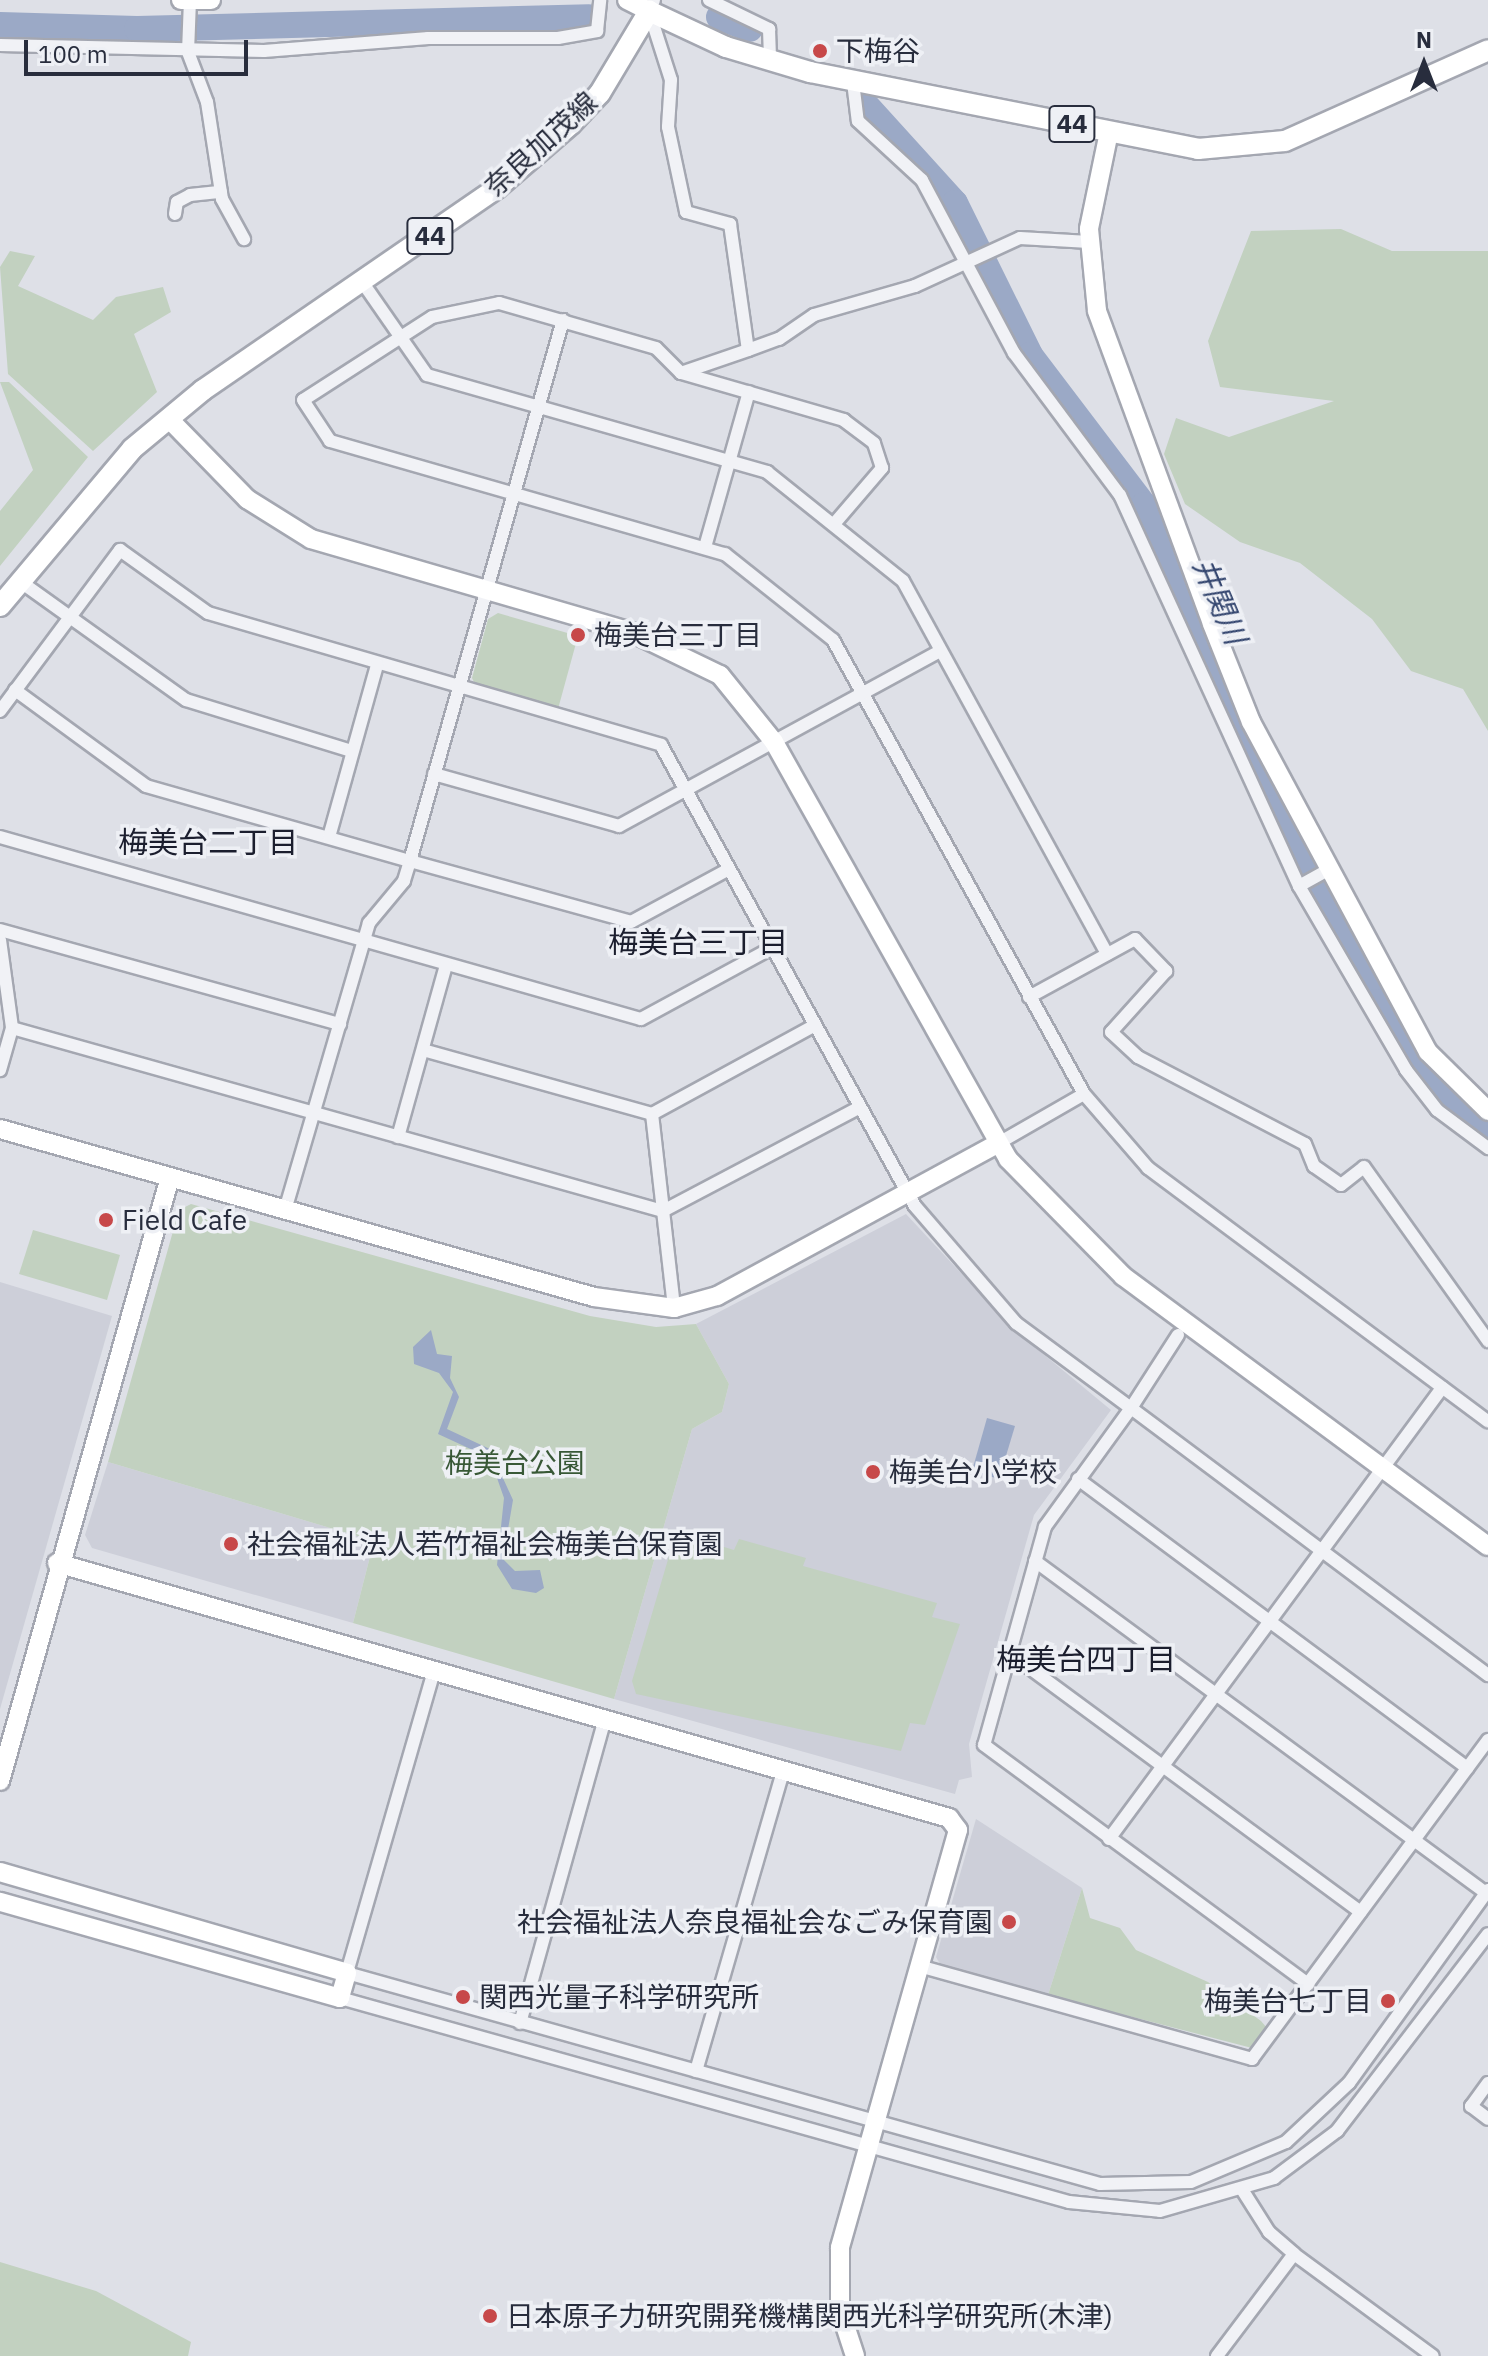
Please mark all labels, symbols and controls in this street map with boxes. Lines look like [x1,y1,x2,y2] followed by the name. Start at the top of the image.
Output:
[28,24,252,74] scale bar
[1384,24,1464,104] north arrow
[1416,25,1432,54] text: N
[836,34,920,68] place label: 下梅谷
[38,38,108,70] text: 100 m
[811,42,829,60] marker: 下梅谷
[478,85,604,203] street label: 奈良加茂線
[1048,102,1096,146] road number: 44
[406,214,454,258] road number: 44
[1186,553,1254,649] water label: 井関川
[594,618,762,652] place label: 梅美台三丁目
[569,626,587,644] marker: 梅美台三丁目
[118,824,298,860] district label: 梅美台二丁目
[608,924,788,960] district label: 梅美台三丁目
[122,1203,247,1237] place label: Field Cafe
[97,1211,115,1229] marker: Field Cafe
[445,1446,585,1480] park label: 梅美台公園
[889,1455,1057,1489] place label: 梅美台小学校
[864,1463,882,1481] marker: 梅美台小学校
[247,1527,723,1561] place label: 社会福祉法人若竹福祉会梅美台保育園
[222,1535,240,1553] marker: 社会福祉法人若竹福祉会梅美台保育園
[996,1641,1176,1677] district label: 梅美台四丁目
[517,1905,993,1939] place label: 社会福祉法人奈良福祉会なごみ保育園
[1000,1913,1018,1931] marker: 社会福祉法人奈良福祉会なごみ保育園
[479,1980,759,2014] place label: 関西光量子科学研究所
[1204,1984,1372,2018] place label: 梅美台七丁目
[454,1988,472,2006] marker: 関西光量子科学研究所
[1379,1992,1397,2010] marker: 梅美台七丁目
[506,2299,1113,2333] place label: 日本原子力研究開発機構関西光科学研究所(木津)
[481,2307,499,2325] marker: 日本原子力研究開発機構関西光科学研究所(木津)

